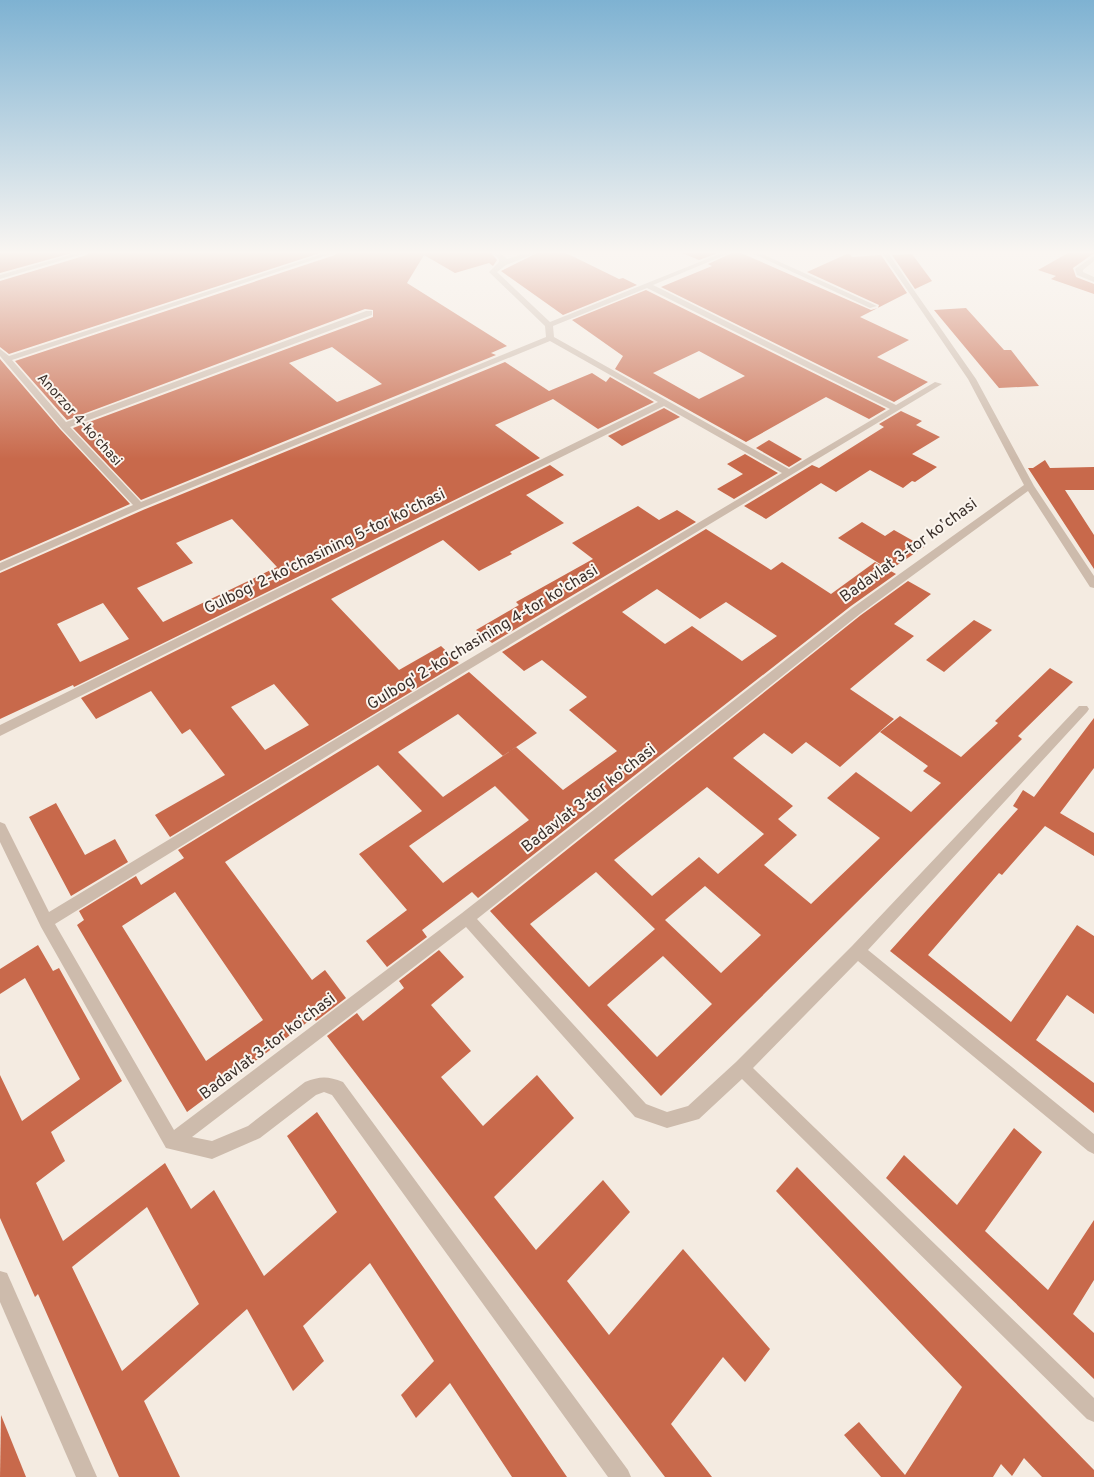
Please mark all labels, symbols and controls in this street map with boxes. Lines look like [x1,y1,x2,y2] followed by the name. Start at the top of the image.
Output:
[33,370,125,470] street label: Аnorzor 4-koʼchasi
[201,485,449,619] street label: Gulbog' 2-ko'chasining 5-tor ko'chasi
[836,494,982,608] street label: Badavlat 3-tor koʼchasi
[364,561,602,715] street label: Gulbog' 2-ko'chasining 4-tor ko'chasi
[518,740,660,858] street label: Badavlat 3-tor koʼchasi
[196,989,340,1105] street label: Badavlat 3-tor koʼchasi

